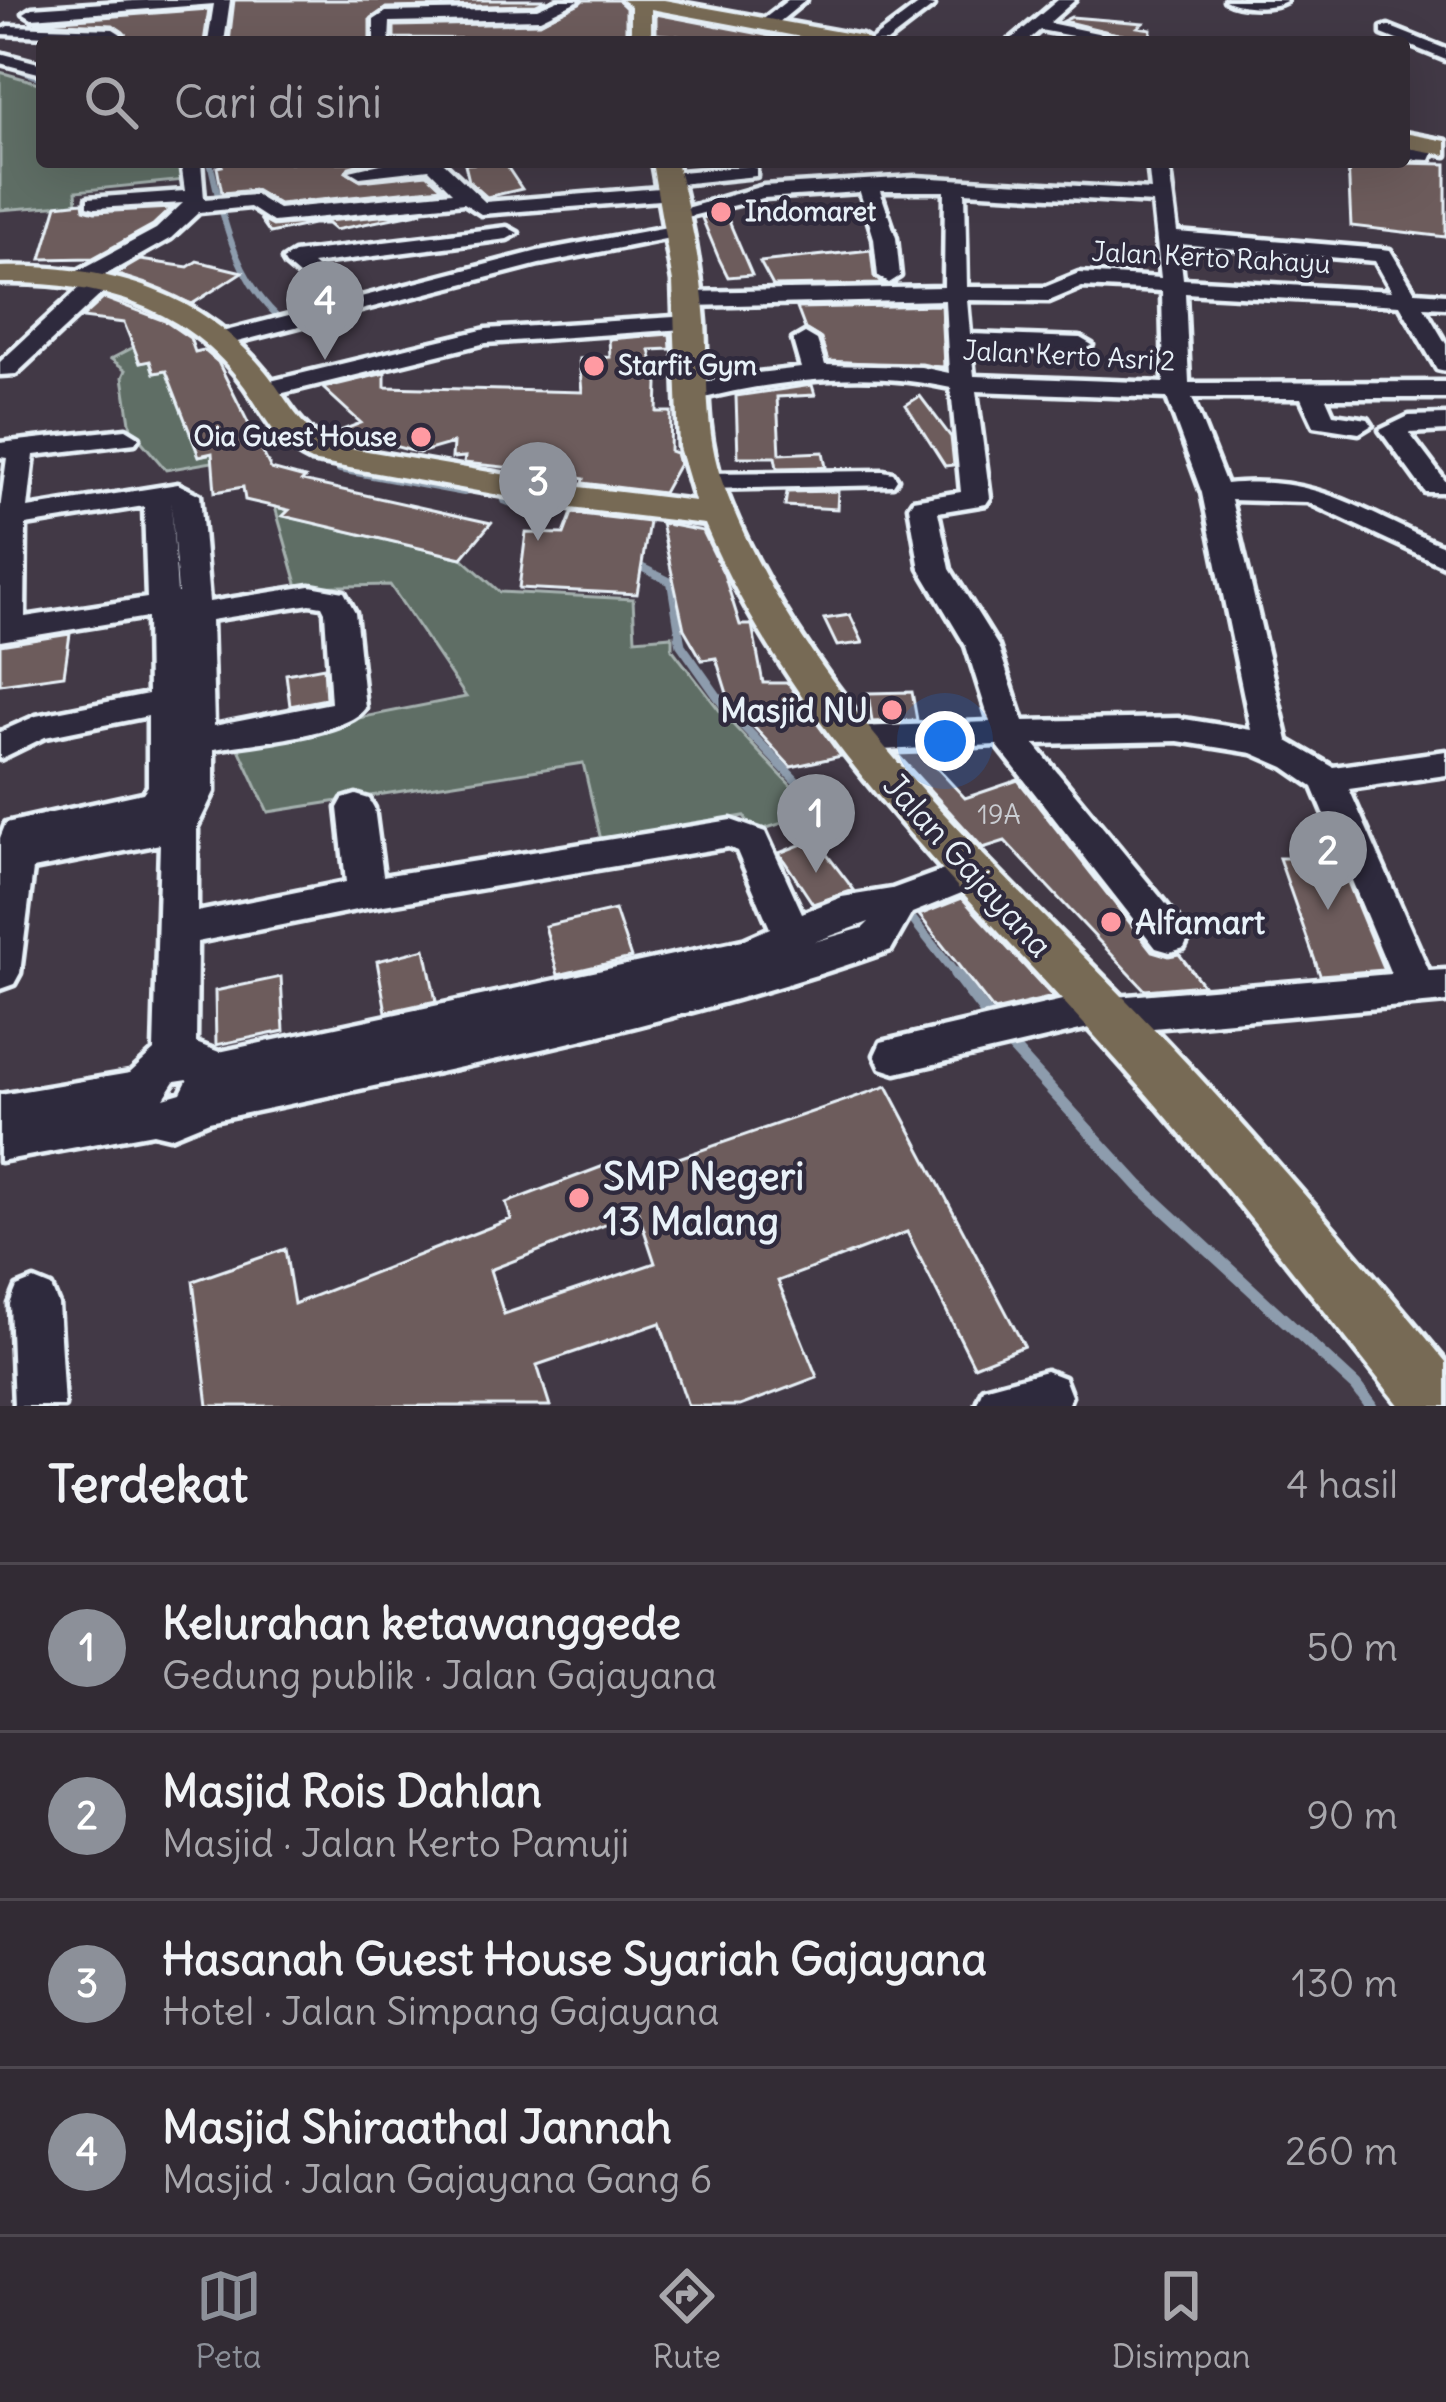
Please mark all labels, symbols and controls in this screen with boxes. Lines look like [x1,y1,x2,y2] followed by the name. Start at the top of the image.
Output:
[36,36,1410,168] search box
[78,69,144,135] icon: search
[174,74,382,130] text: Cari di sini
[745,194,876,228] place label: Indomaret
[708,199,734,225] marker: Indomaret
[1091,234,1331,280] street label: Jalan Kerto Rahayu
[286,261,364,360] pin: 4
[962,332,1176,378] street label: Jalan Kerto Asri 2
[618,348,757,382] place label: Starfit Gym
[581,353,607,379] marker: Starfit Gym
[194,419,397,453] place label: Oia Guest House
[408,424,434,450] marker: Oia Guest House
[499,442,577,541] pin: 3
[720,689,868,731] place label: Masjid NU
[879,697,905,723] marker: Masjid NU
[915,711,975,771] your location
[874,764,1062,966] street label: Jalan Gajayana
[777,774,855,873] pin: 1
[977,797,1021,831] house number: 19A
[1289,811,1367,910] pin: 2
[1135,901,1265,943] place label: Alfamart
[1098,909,1124,935] marker: Alfamart
[603,1152,804,1246] place label: SMP Negeri 13 Malang
[566,1185,592,1211] marker: SMP Negeri 13 Malang
[48,1452,248,1516] text: Terdekat
[1286,1460,1398,1509] text: 4 hasil
[162,1595,681,1651] text: Kelurahan ketawanggede
[79,1623,95,1672] text: 1
[1306,1623,1398,1672] text: 50 m
[162,1651,717,1700] text: Gedung publik · Jalan Gajayana
[162,1763,542,1819] text: Masjid Rois Dahlan
[76,1791,98,1840] text: 2
[1306,1791,1398,1840] text: 90 m
[162,1819,629,1868] text: Masjid · Jalan Kerto Pamuji
[162,1931,987,1987] text: Hasanah Guest House Syariah Gajayana
[76,1959,98,2008] text: 3
[1291,1959,1398,2008] text: 130 m
[162,1987,719,2036] text: Hotel · Jalan Simpang Gajayana
[162,2099,672,2155] text: Masjid Shiraathal Jannah
[76,2127,98,2176] text: 4
[1285,2127,1398,2176] text: 260 m
[162,2155,712,2204] text: Masjid · Jalan Gajayana Gang 6
[195,2263,262,2377] tab: Peta
[652,2263,721,2377] tab: Rute
[1112,2263,1251,2377] tab: Disimpan

